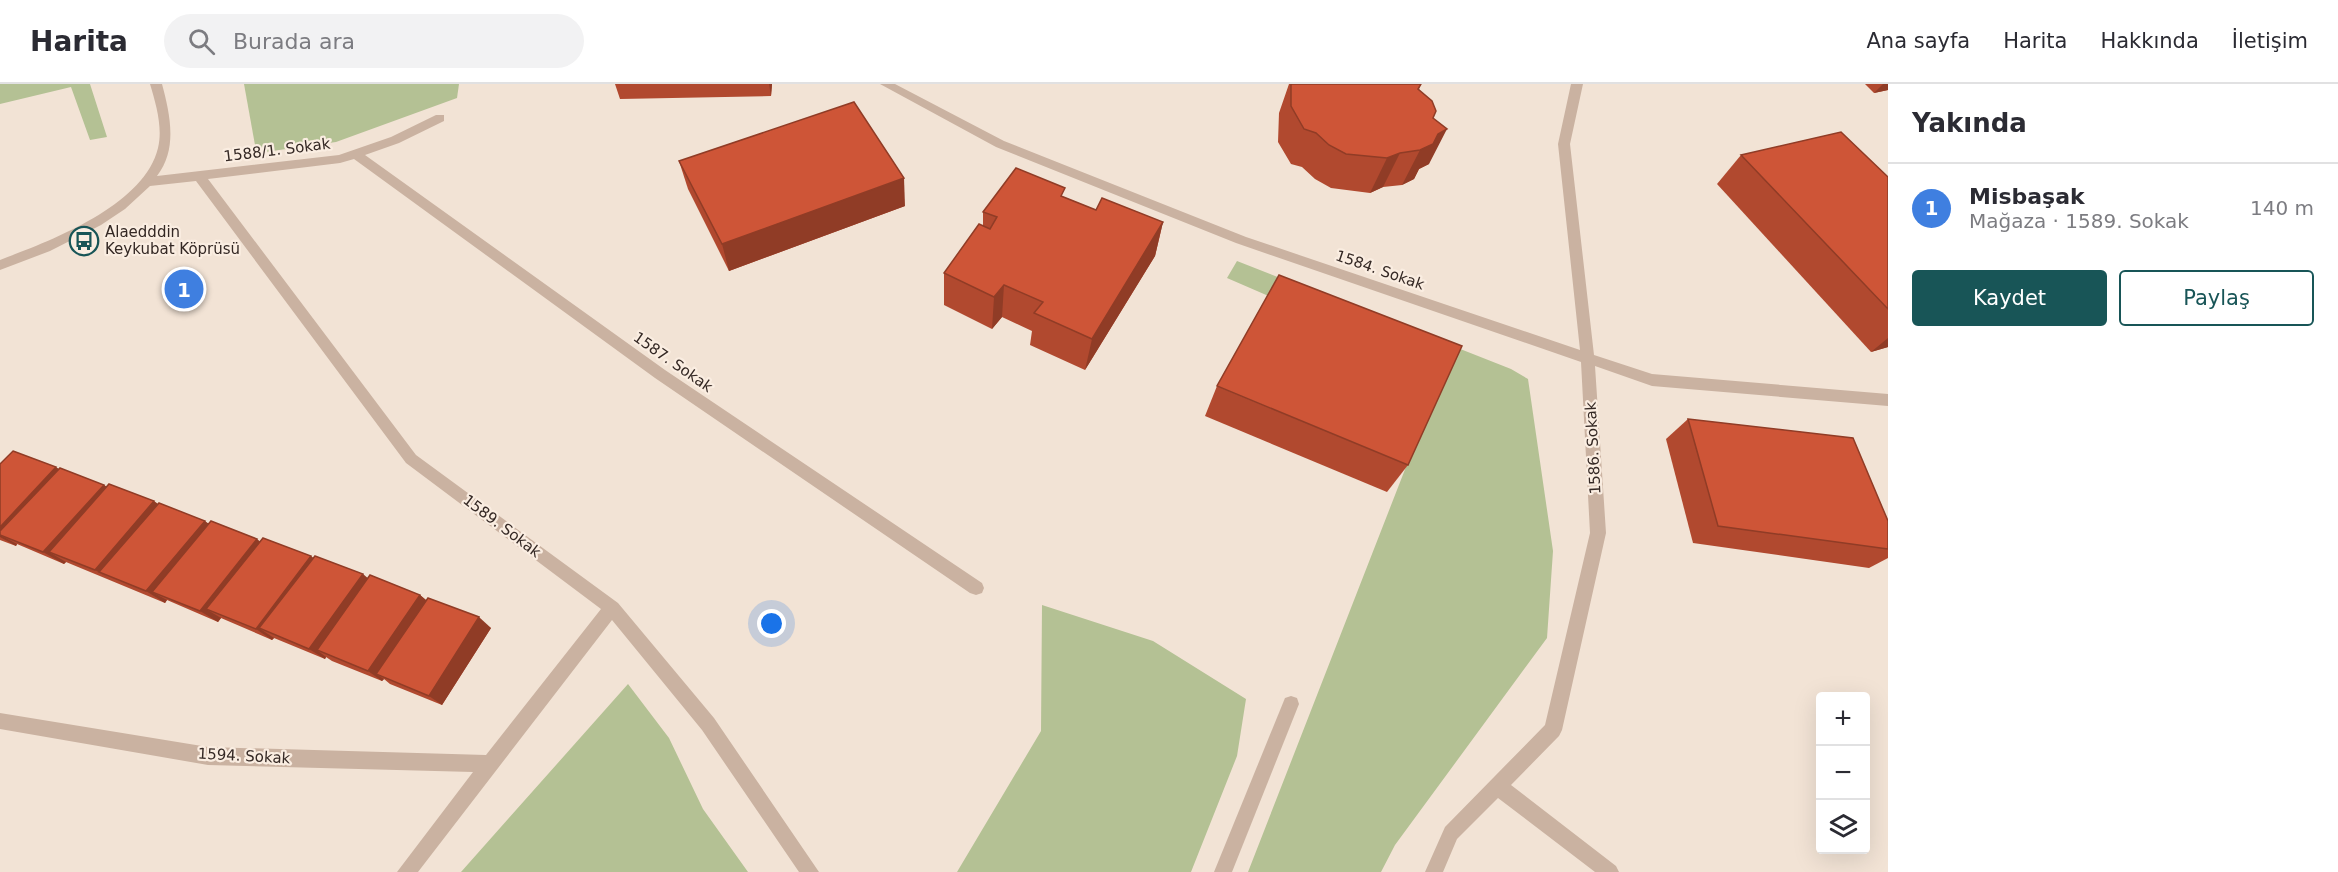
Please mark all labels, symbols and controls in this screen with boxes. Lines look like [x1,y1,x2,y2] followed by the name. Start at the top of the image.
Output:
[164,14,584,68] search box
[30,25,128,58] text: Harita
[185,25,218,58] icon: search
[233,29,355,54] text: Burada ara
[1866,29,1970,53] text: Ana sayfa
[2003,29,2067,53] text: Harita
[2100,29,2199,53] text: Hakkında
[2232,29,2308,53] text: İletişim
[1912,108,2027,138] text: Yakında
[223,134,332,165] street label: 1588/1. Sokak
[1969,184,2085,209] text: Misbaşak
[1925,196,1938,220] text: 1
[2250,196,2314,220] text: 140 m
[1969,209,2189,233] text: Mağaza · 1589. Sokak
[105,223,240,258] place label: Alaedddin Keykubat Köprüsü
[68,225,100,257] bus stop icon: Alaedddin Keykubat Köprüsü
[1333,246,1427,294] street label: 1584. Sokak
[164,266,204,312] pin: 1
[1912,270,2107,326] button: Kaydet
[2119,270,2314,326] button: Paylaş
[630,328,716,396] street label: 1587. Sokak
[1582,401,1604,495] street label: 1586. Sokak
[460,491,545,561] street label: 1589. Sokak
[757,609,786,638] your location
[1816,692,1870,854] map controls
[1816,692,1870,746] button: +
[197,745,291,767] street label: 1594. Sokak
[1816,746,1870,800] button: −
[1816,800,1870,854] button: layers

